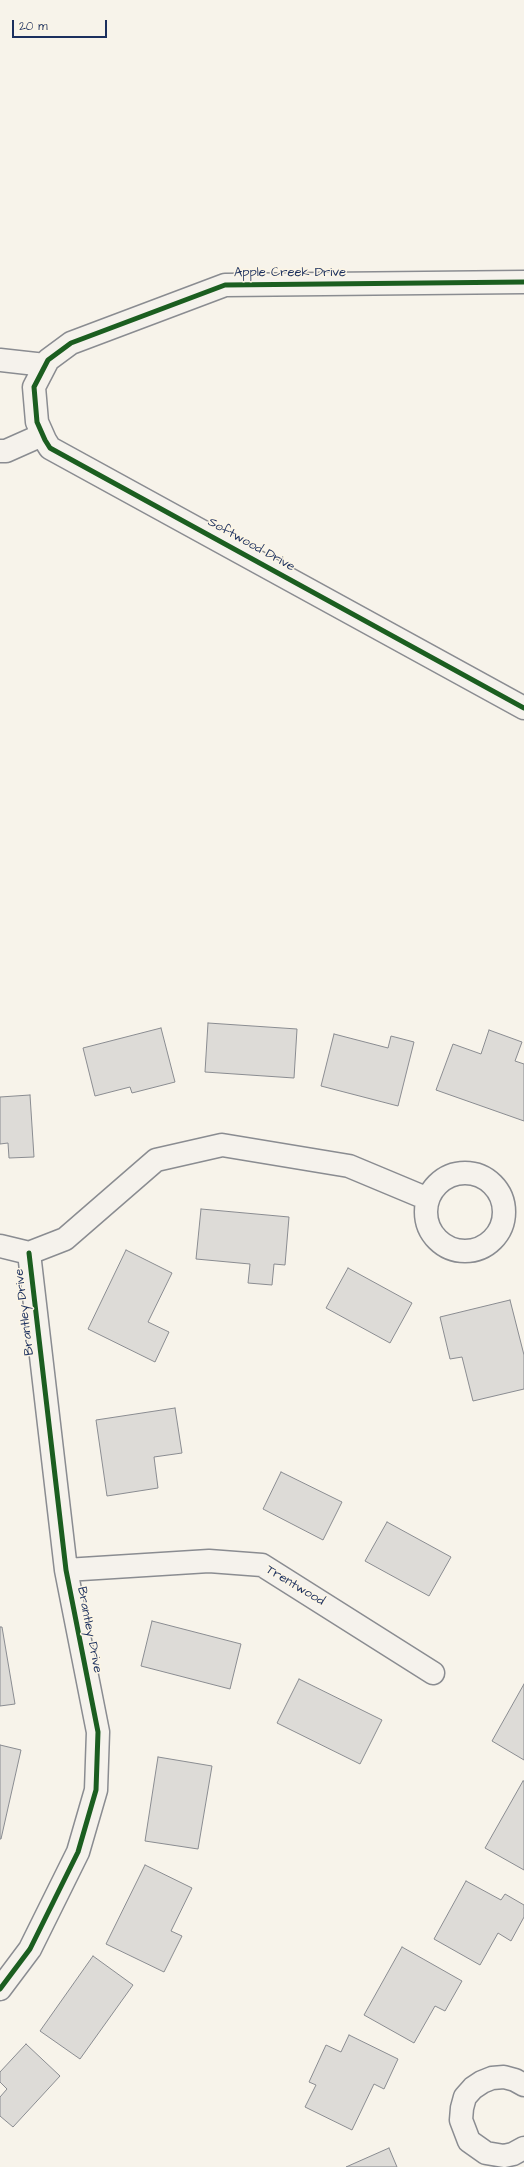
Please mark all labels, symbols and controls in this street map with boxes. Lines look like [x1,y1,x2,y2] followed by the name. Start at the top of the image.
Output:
[14,12,109,38] scale bar
[19,18,48,35] text: 20 m
[234,265,346,281] street label: Apple Creek Drive
[205,515,297,575] street label: Softwood Drive
[12,1268,38,1356] street label: Brantley Drive
[263,1562,327,1610] street label: Trentwood
[73,1586,105,1674] street label: Brantley Drive

